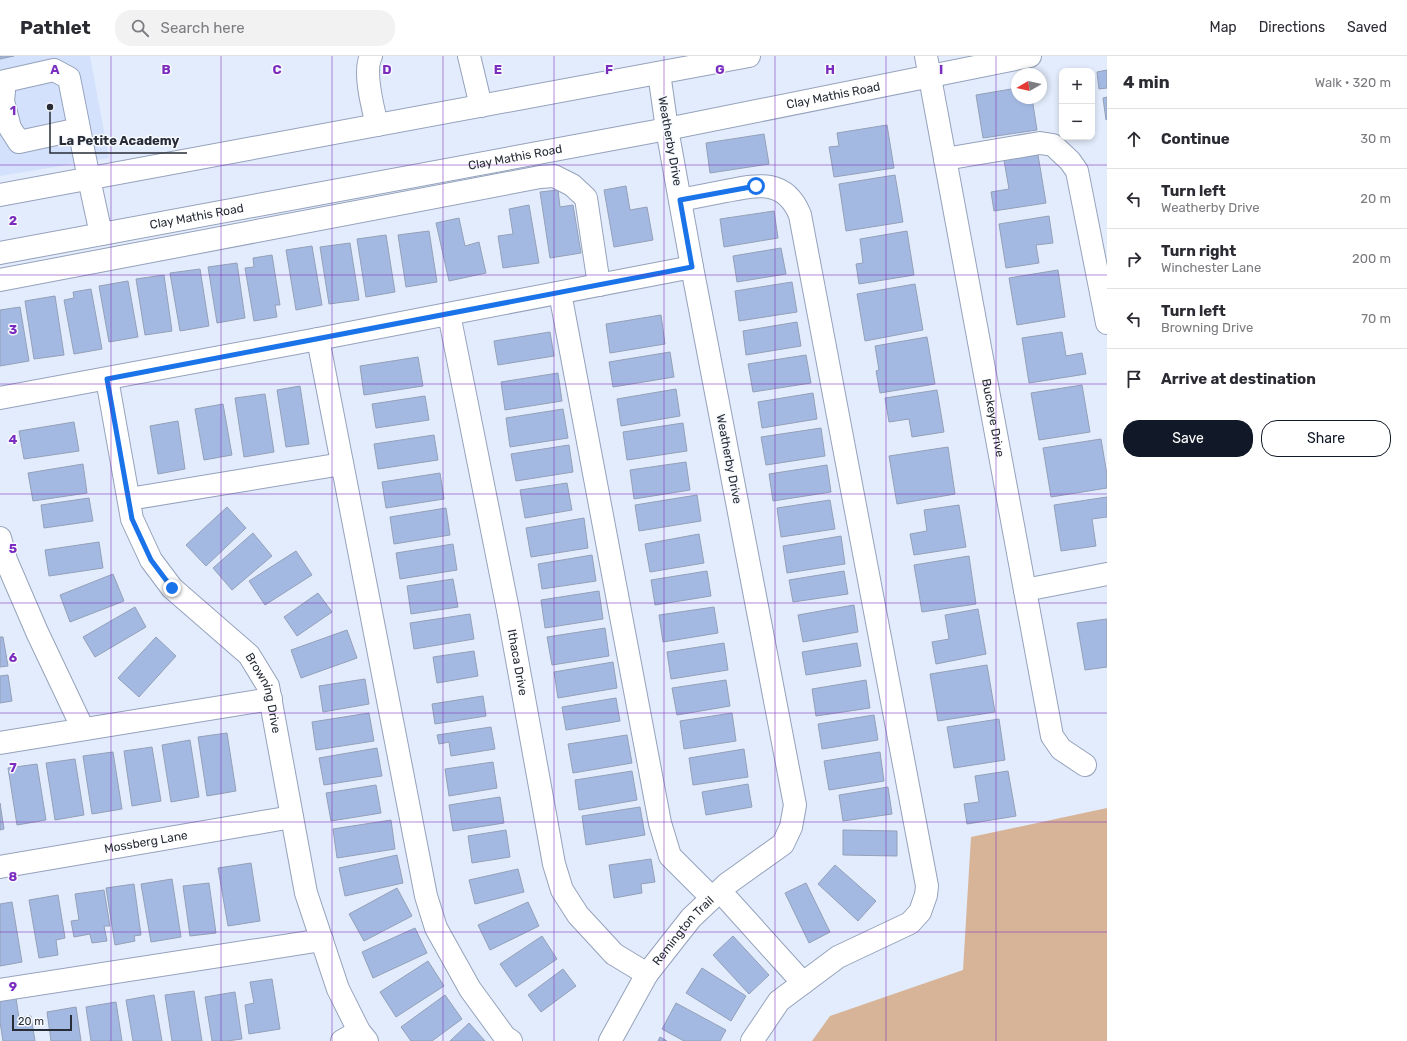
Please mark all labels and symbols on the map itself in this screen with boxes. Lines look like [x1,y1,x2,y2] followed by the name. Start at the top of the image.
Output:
[50,62,60,77] text: A
[161,62,171,77] text: B
[272,62,282,77] text: C
[382,62,392,77] text: D
[494,62,502,77] text: E
[605,62,613,77] text: F
[715,62,725,77] text: G
[825,62,835,77] text: H
[939,62,943,77] text: I
[1011,68,1047,104] north arrow
[785,79,881,112] street label: Clay Mathis Road
[655,95,685,187] street label: Weatherby Drive
[10,103,16,118] text: 1
[50,128,187,153] callout: La Petite Academy
[59,133,180,148] text: La Petite Academy
[467,142,563,173] street label: Clay Mathis Road
[747,177,765,195] route start
[149,201,245,232] street label: Clay Mathis Road
[9,213,17,228] text: 2
[9,322,18,337] text: 3
[979,378,1007,458] street label: Buckeye Drive
[713,413,745,505] street label: Weatherby Drive
[9,432,18,447] text: 4
[9,541,17,556] text: 5
[163,579,181,597] route end
[505,628,530,697] street label: Ithaca Drive
[9,650,18,665] text: 6
[242,650,284,735] street label: Browning Drive
[9,760,17,775] text: 7
[103,828,189,856] street label: Mossberg Lane
[9,869,18,884] text: 8
[650,893,717,968] street label: Remington Trail
[9,979,17,994] text: 9
[12,1013,72,1032] scale bar

